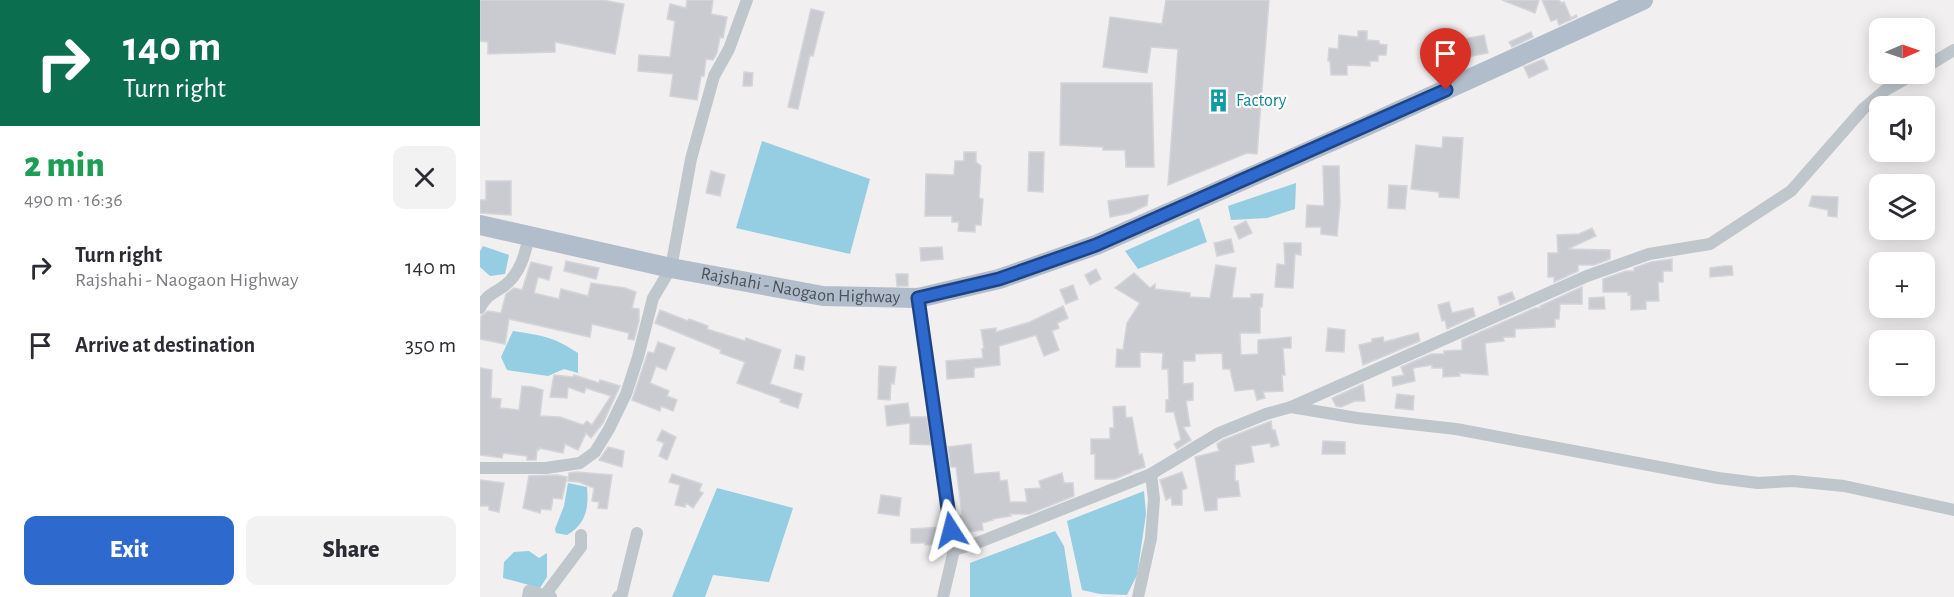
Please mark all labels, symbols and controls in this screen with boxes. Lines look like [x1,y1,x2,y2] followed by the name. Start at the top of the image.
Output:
[1869,18,1935,84] north arrow
[1869,18,1935,396] map controls
[24,24,102,102] icon: right
[123,26,221,68] text: 140 m
[1420,28,1471,90] pin
[1429,37,1462,70] icon: arrive
[123,75,226,102] text: Turn right
[1205,88,1231,114] building icon: Factory
[1236,92,1287,110] place label: Factory
[1869,96,1935,162] button: sound
[393,146,456,209] button: close
[24,147,105,183] text: 2 min
[1869,174,1935,240] button: layers
[24,190,123,210] text: 490 m · 16:36
[75,244,162,266] text: Turn right
[24,251,57,284] icon: right
[1869,252,1935,318] button: +
[405,256,456,278] text: 140 m
[699,265,901,307] street label: Rajshahi - Naogaon Highway
[75,270,298,290] text: Rajshahi - Naogaon Highway
[24,329,57,362] icon: arrive
[1869,330,1935,396] button: −
[75,334,255,356] text: Arrive at destination
[405,334,456,356] text: 350 m
[919,498,983,562] position arrow
[24,516,234,585] button: Exit
[246,516,456,585] button: Share

